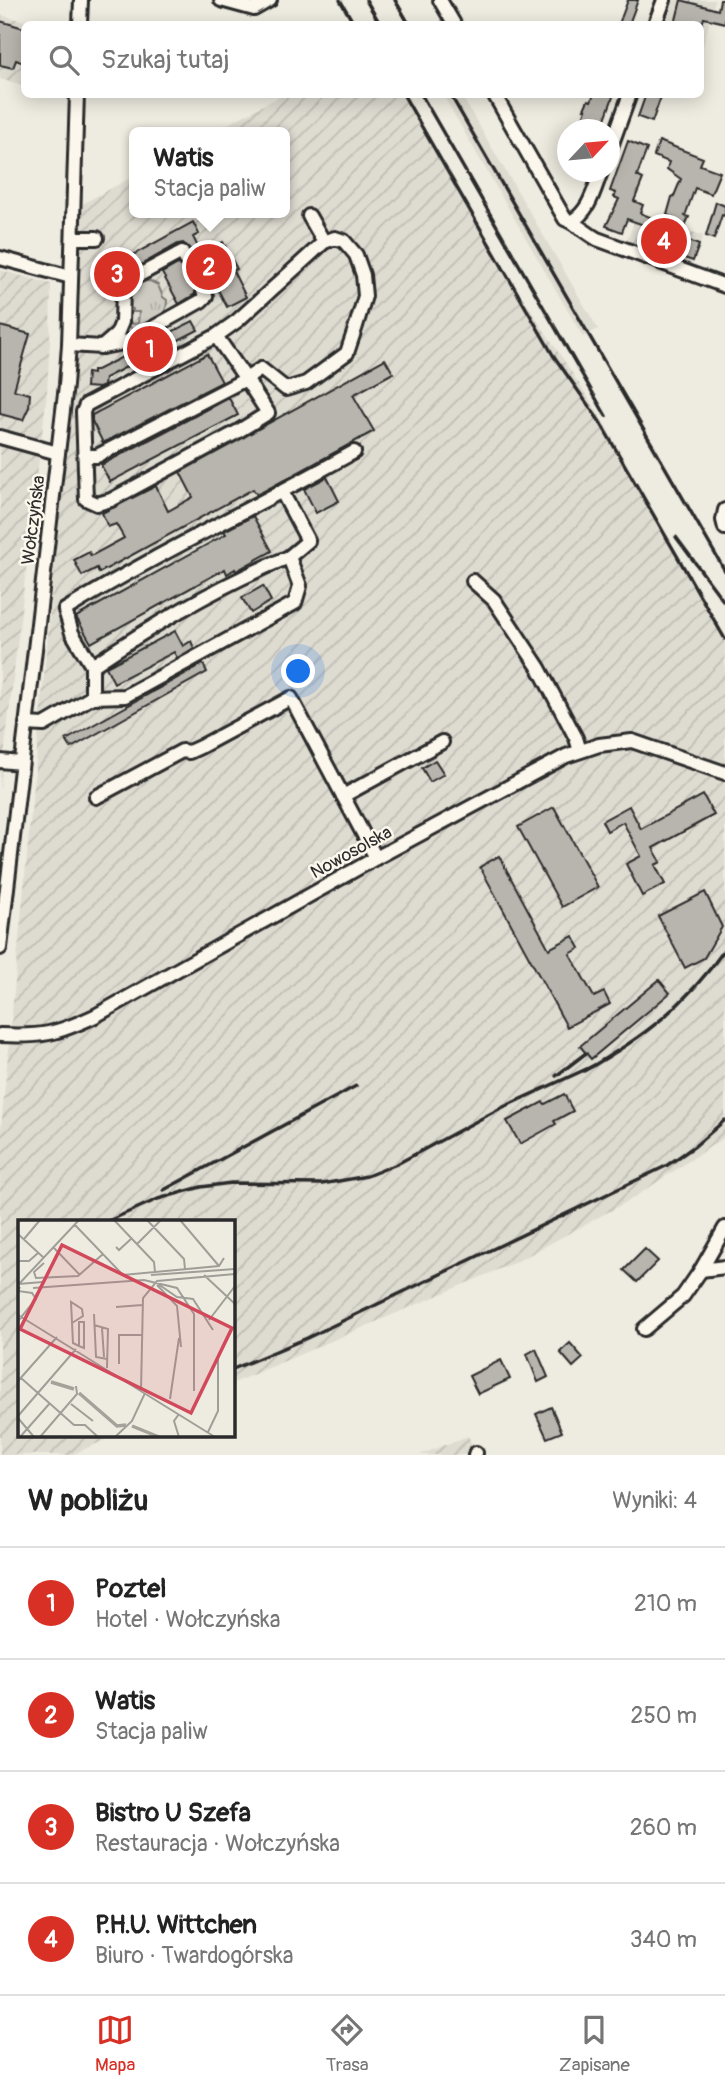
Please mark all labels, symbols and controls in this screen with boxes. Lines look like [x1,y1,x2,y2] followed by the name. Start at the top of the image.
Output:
[21,21,704,98] search box
[45,41,83,79] icon: search
[101,44,229,76] text: Szukaj tutaj
[557,119,620,182] north arrow
[129,127,290,218] popup
[153,142,213,174] text: Watis
[153,174,266,203] text: Stacja paliw
[641,215,687,267] pin: 4
[186,241,232,293] pin: 2
[94,248,140,300] pin: 3
[127,323,173,375] pin: 1
[17,474,50,566] street label: Wołczyńska
[281,654,315,688] your location
[307,821,396,884] street label: Nowosolska
[18,1220,234,1437] inset map
[28,1482,148,1519] text: W pobliżu
[612,1486,697,1515] text: Wyniki: 4
[95,1573,166,1605] text: Poztel
[47,1589,56,1618] text: 1
[634,1589,697,1618] text: 210 m
[95,1605,280,1634] text: Hotel · Wołczyńska
[95,1685,155,1717] text: Watis
[45,1701,57,1730] text: 2
[631,1701,697,1730] text: 250 m
[95,1717,208,1746] text: Stacja paliw
[95,1797,251,1829] text: Bistro U Szefa
[45,1813,57,1842] text: 3
[630,1813,697,1842] text: 260 m
[95,1829,340,1858] text: Restauracja · Wołczyńska
[95,1909,257,1941] text: P.H.U. Wittchen
[44,1925,58,1954] text: 4
[630,1925,697,1954] text: 340 m
[95,1941,293,1970] text: Biuro · Twardogórska
[95,2011,135,2077] tab: Mapa
[326,2011,369,2077] tab: Trasa
[559,2011,630,2077] tab: Zapisane

